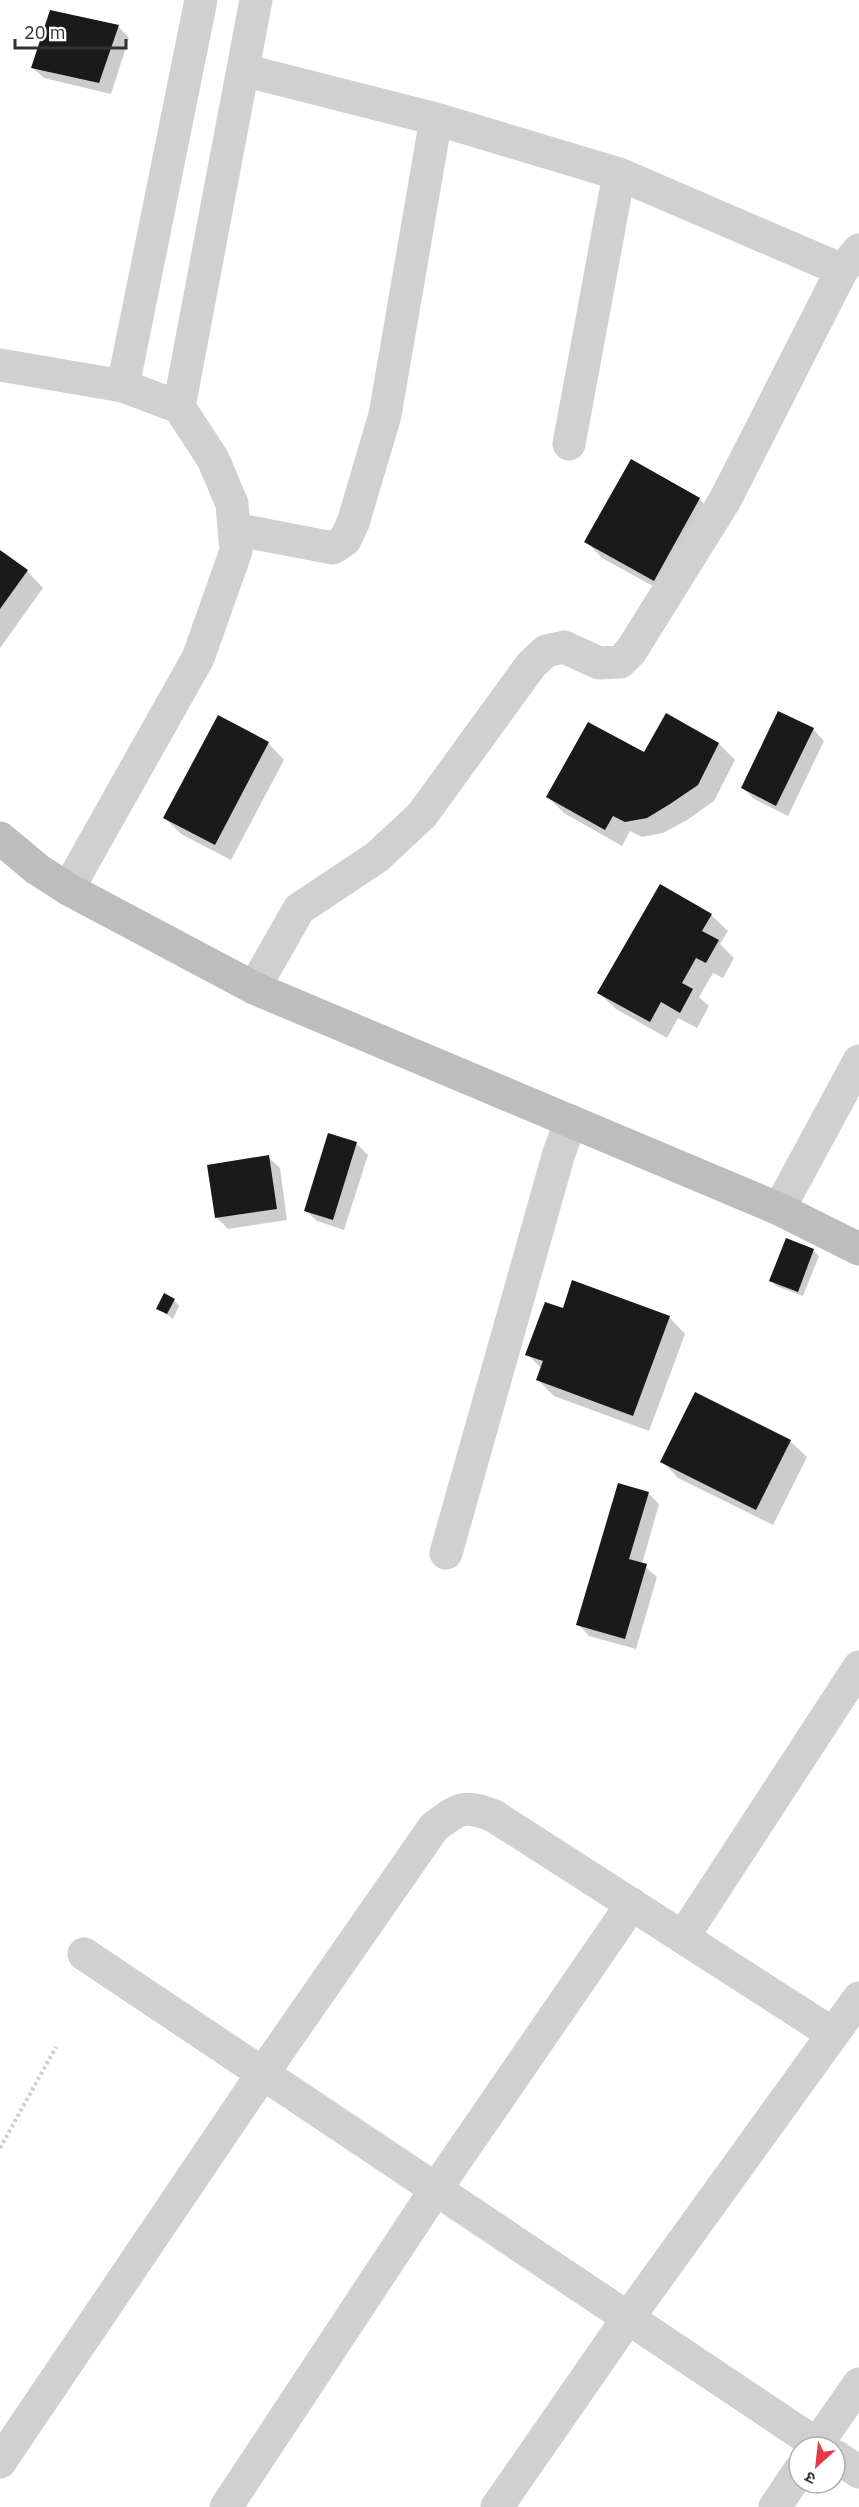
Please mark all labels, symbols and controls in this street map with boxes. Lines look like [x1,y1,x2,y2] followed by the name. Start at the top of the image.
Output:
[15,12,126,50] scale bar
[24,21,66,44] text: 20 m
[787,2435,847,2495] north arrow
[801,2467,819,2489] text: उ

